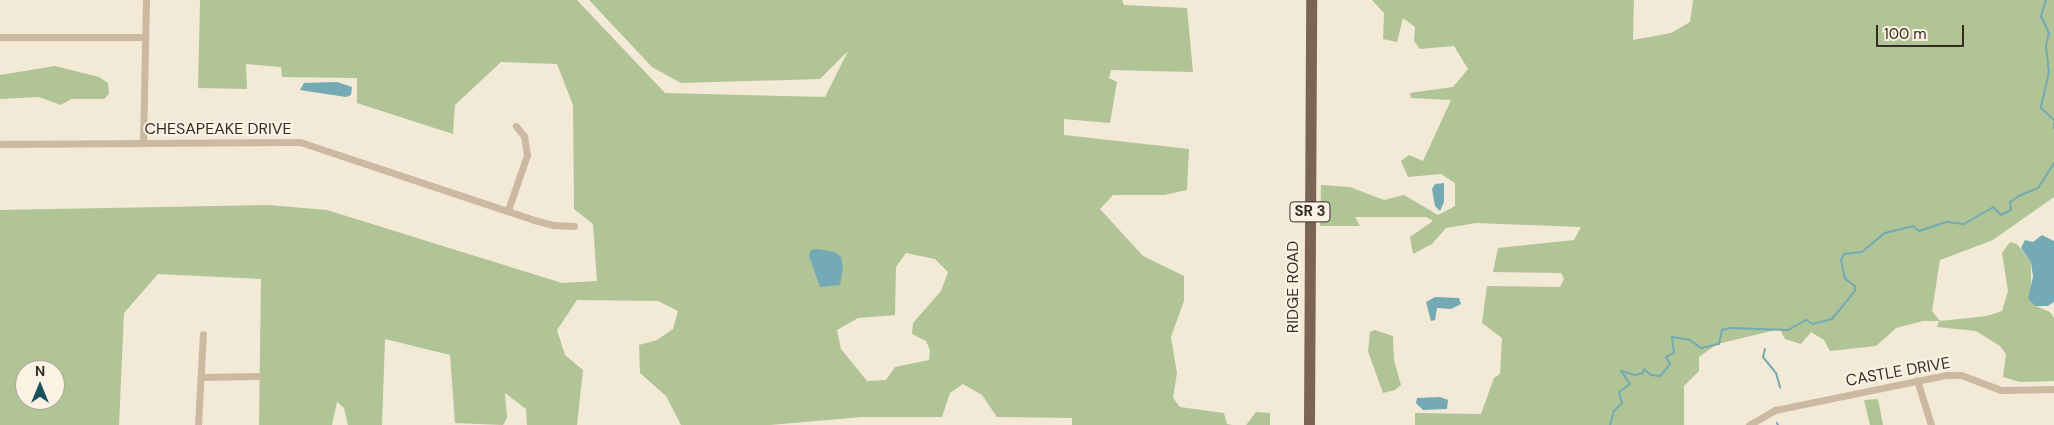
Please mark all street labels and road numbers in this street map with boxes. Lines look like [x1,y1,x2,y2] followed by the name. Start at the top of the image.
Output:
[145,119,291,139] street label: CHESAPEAKE DRIVE
[1289,200,1331,224] road number: SR 3
[1283,241,1303,333] street label: RIDGE ROAD
[1844,353,1952,391] street label: CASTLE DRIVE

